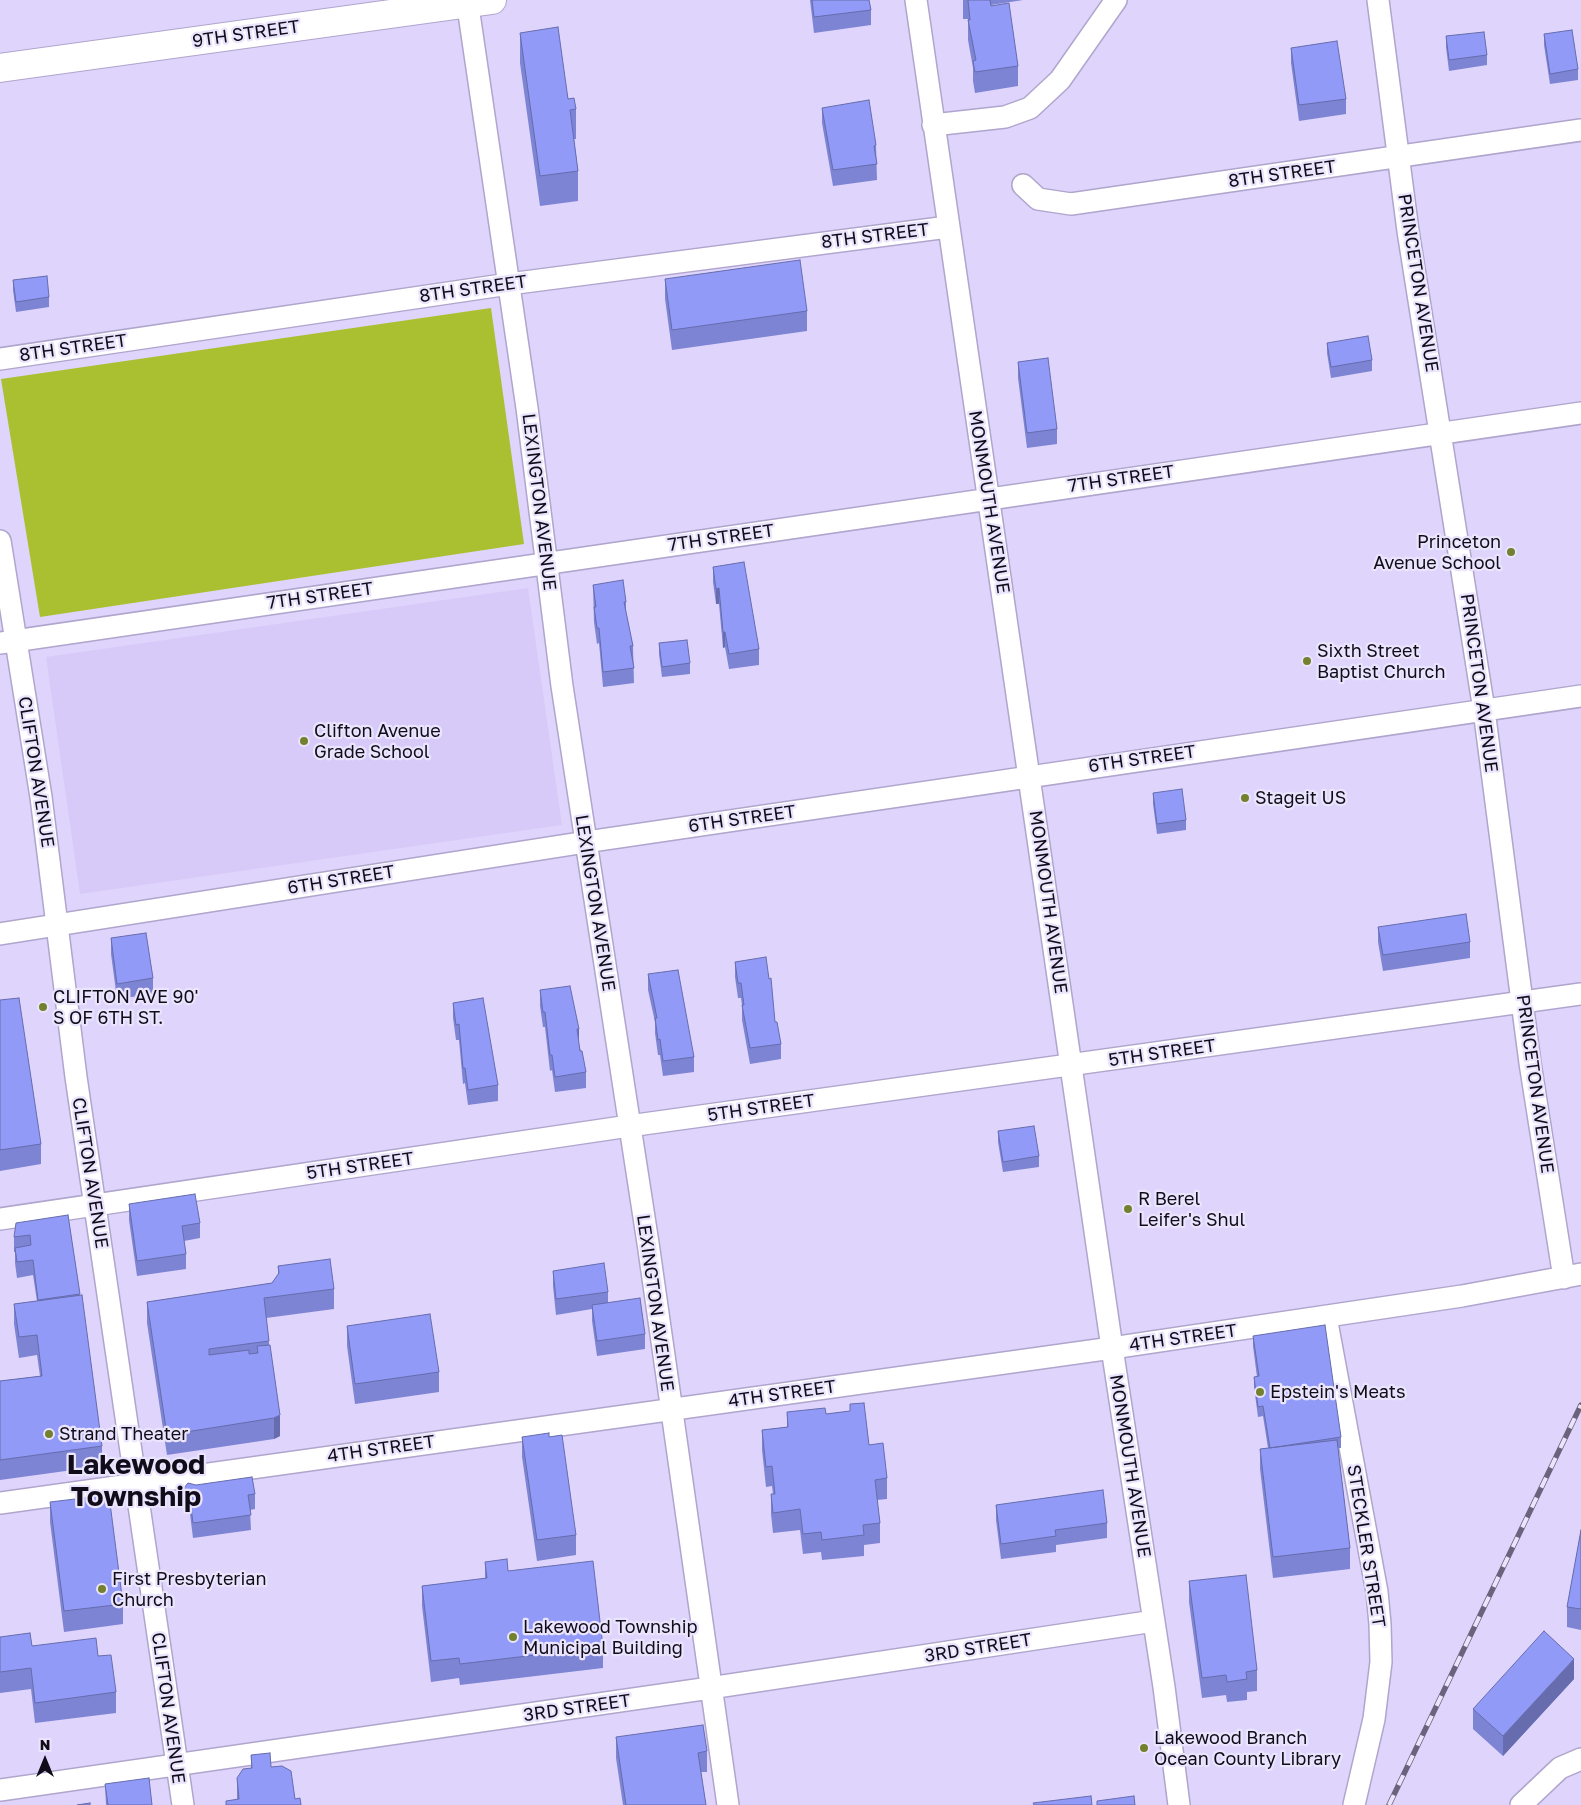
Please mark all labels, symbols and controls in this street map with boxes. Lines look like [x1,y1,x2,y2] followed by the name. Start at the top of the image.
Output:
[191,16,301,52] street label: 9TH STREET
[1227,156,1337,192] street label: 8TH STREET
[1393,192,1443,374] street label: PRINCETON AVENUE
[820,219,930,253] street label: 8TH STREET
[418,271,528,307] street label: 8TH STREET
[18,330,128,366] street label: 8TH STREET
[964,409,1014,595] street label: MONMOUTH AVENUE
[517,412,561,592] street label: LEXINGTON AVENUE
[1067,461,1175,497] street label: 7TH STREET
[667,520,775,556] street label: 7TH STREET
[1373,531,1501,574] place label: Princeton Avenue School
[1505,546,1517,558] marker: Princeton Avenue School
[266,578,374,614] street label: 7TH STREET
[1456,592,1502,774] street label: PRINCETON AVENUE
[1317,640,1445,682] place label: Sixth Street Baptist Church
[1301,655,1313,667] marker: Sixth Street Baptist Church
[13,695,59,849] street label: CLIFTON AVENUE
[314,720,441,762] place label: Clifton Avenue Grade School
[298,735,310,747] marker: Clifton Avenue Grade School
[1087,741,1197,777] street label: 6TH STREET
[1255,787,1346,809] place label: Stageit US
[1239,792,1251,804] marker: Stageit US
[687,801,797,837] street label: 6TH STREET
[1024,809,1072,995] street label: MONMOUTH AVENUE
[570,813,620,993] street label: LEXINGTON AVENUE
[286,861,396,899] street label: 6TH STREET
[53,986,199,1028] place label: CLIFTON AVE 90' S OF 6TH ST.
[1512,993,1558,1175] street label: PRINCETON AVENUE
[37,1001,49,1013] marker: CLIFTON AVE 90' S OF 6TH ST.
[1107,1035,1217,1071] street label: 5TH STREET
[706,1090,816,1126] street label: 5TH STREET
[67,1096,113,1250] street label: CLIFTON AVENUE
[305,1148,415,1184] street label: 5TH STREET
[1138,1188,1245,1230] place label: R Berel Leifer's Shul
[1122,1203,1134,1215] marker: R Berel Leifer's Shul
[632,1213,678,1393] street label: LEXINGTON AVENUE
[1128,1320,1238,1356] street label: 4TH STREET
[1105,1373,1155,1559] street label: MONMOUTH AVENUE
[727,1376,837,1412] street label: 4TH STREET
[1270,1381,1406,1403] place label: Epstein's Meats
[1254,1386,1266,1398] marker: Epstein's Meats
[59,1423,188,1445] place label: Strand Theater
[43,1428,55,1440] marker: Strand Theater
[326,1431,436,1467] street label: 4TH STREET
[67,1448,205,1514] district label: Lakewood Township
[1342,1463,1390,1629] street label: STECKLER STREET
[112,1568,266,1610] place label: First Presbyterian Church
[96,1583,108,1595] marker: First Presbyterian Church
[523,1616,698,1658] place label: Lakewood Township Municipal Building
[923,1629,1033,1667] street label: 3RD STREET
[147,1631,189,1785] street label: CLIFTON AVENUE
[507,1631,519,1643] marker: Lakewood Township Municipal Building
[522,1690,632,1726] street label: 3RD STREET
[1154,1727,1341,1770] place label: Lakewood Branch Ocean County Library
[20,1735,70,1785] north arrow
[40,1736,50,1753] text: N
[1138,1742,1150,1754] marker: Lakewood Branch Ocean County Library

